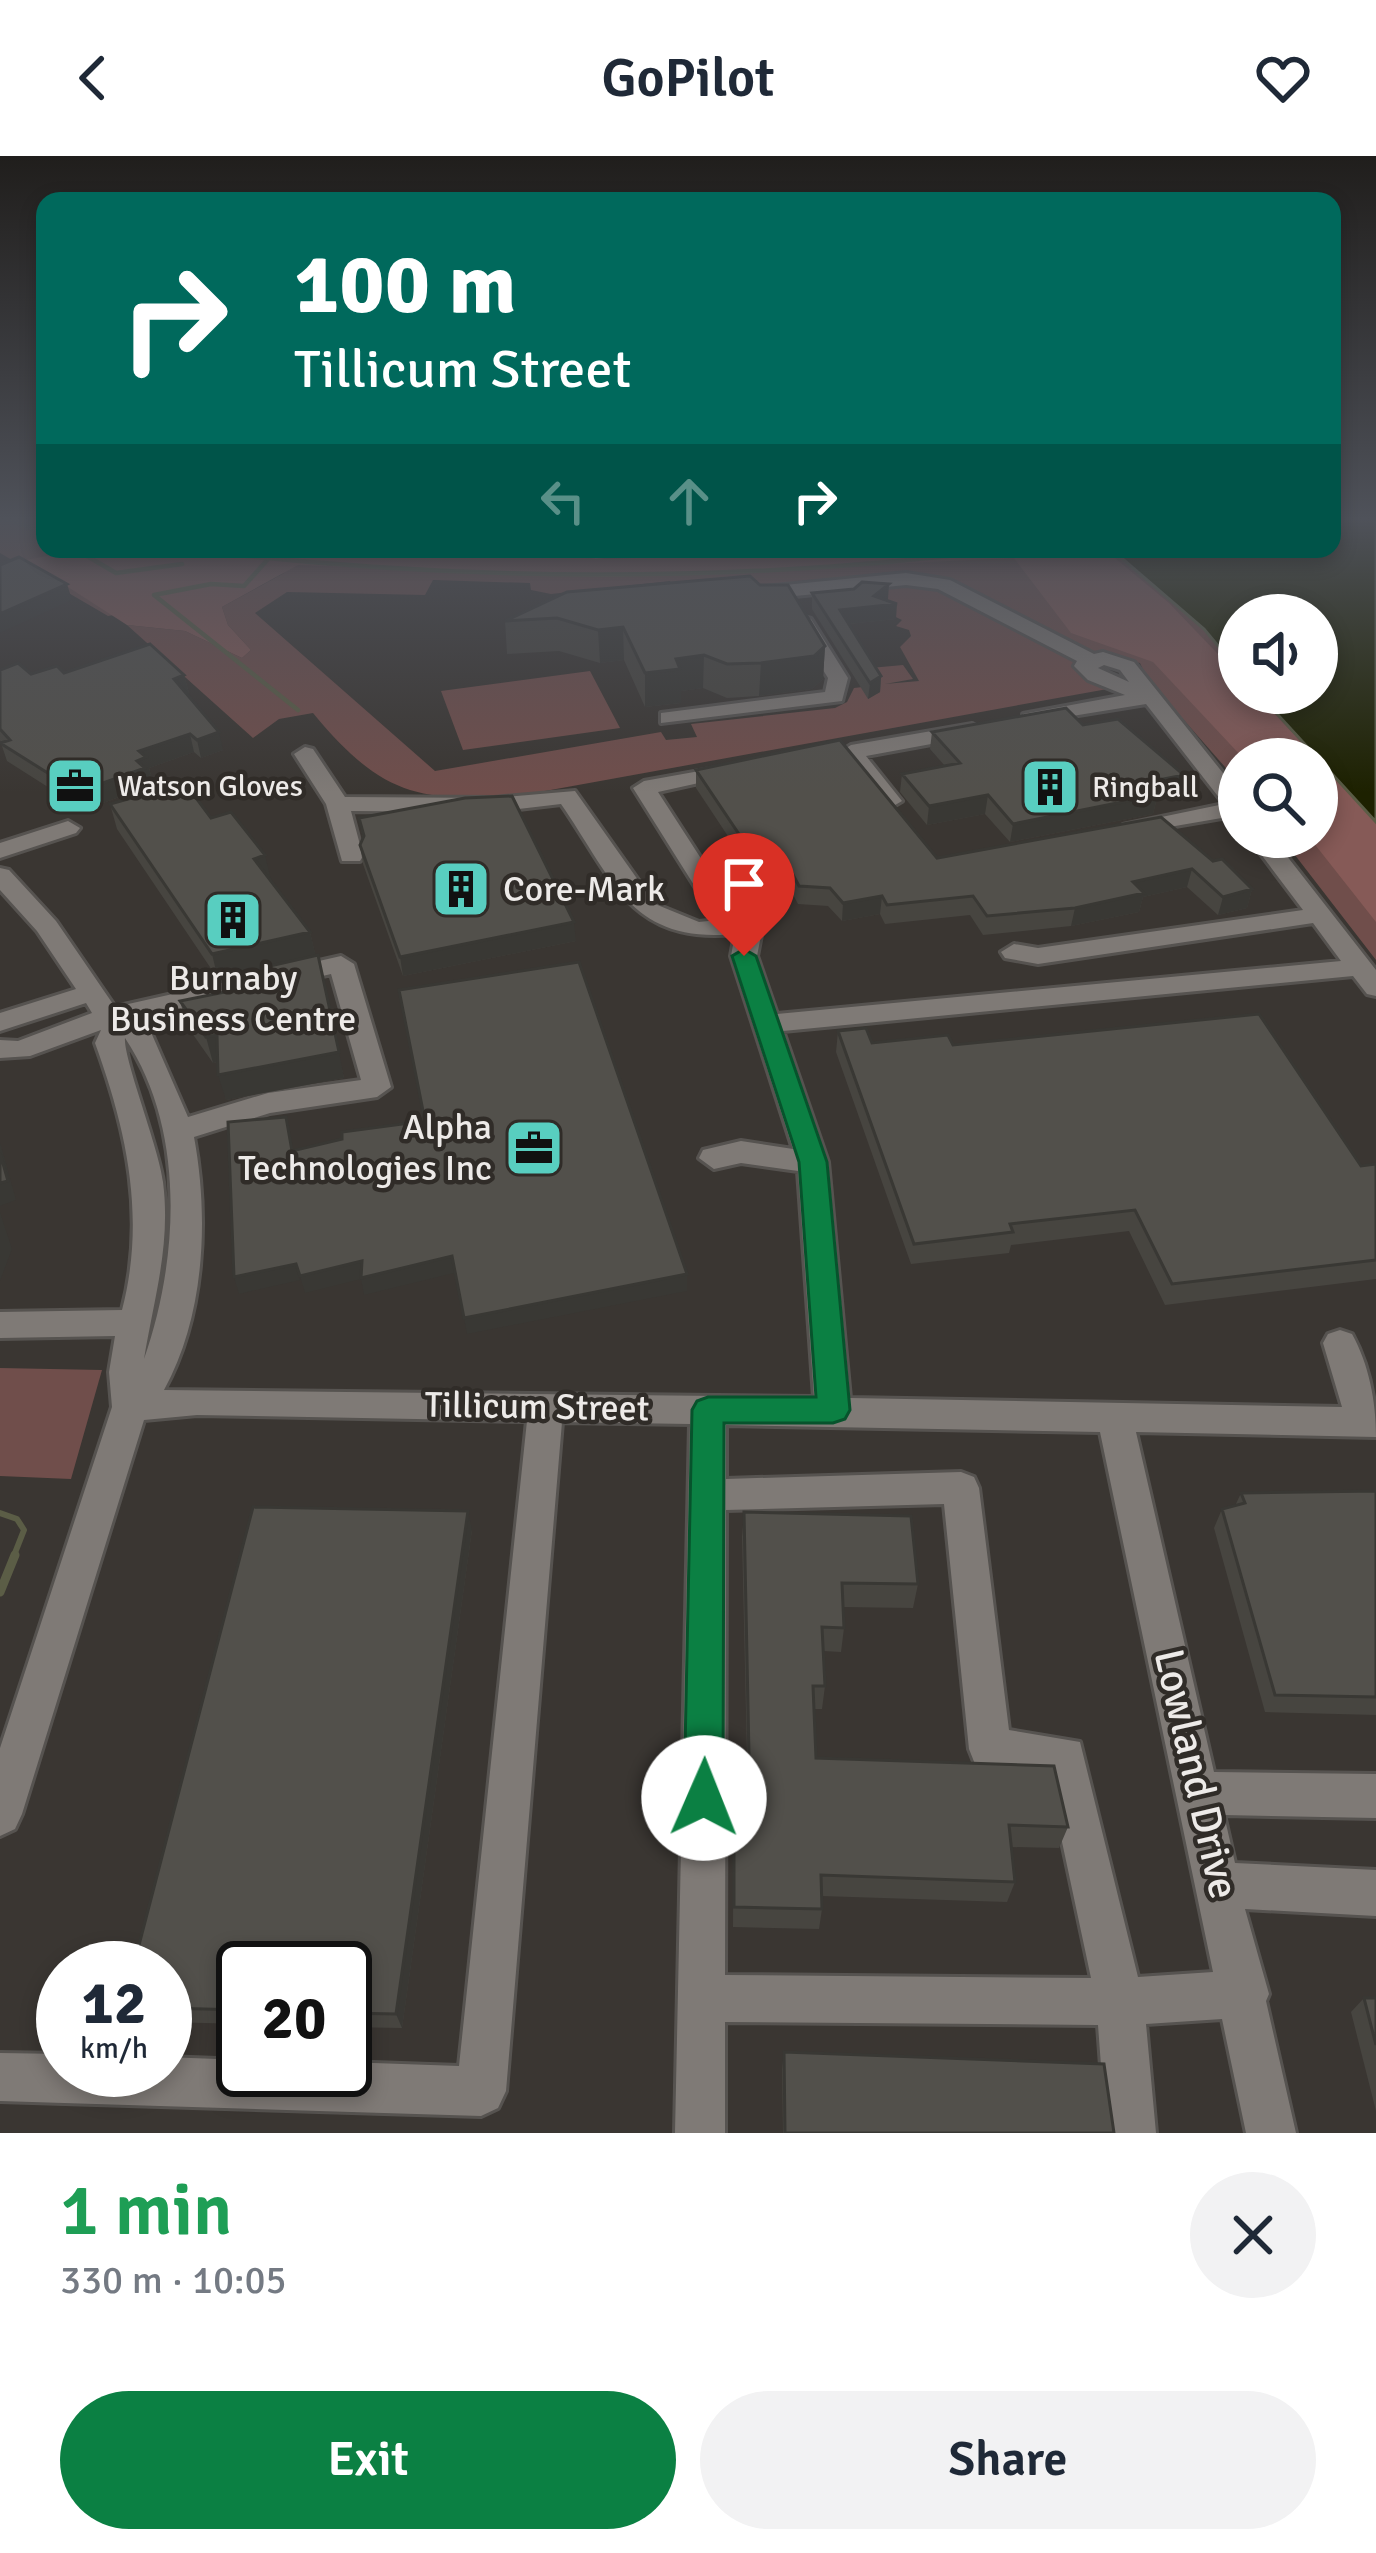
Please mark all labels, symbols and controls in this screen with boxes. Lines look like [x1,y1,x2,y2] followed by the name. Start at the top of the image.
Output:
[60,45,126,111] icon: back
[601,45,775,112] text: GoPilot
[1250,45,1316,111] icon: heart
[294,233,516,337] text: 100 m
[96,240,252,396] icon: right
[294,336,631,403] text: Tillicum Street
[530,468,596,534] icon: left
[656,468,722,534] icon: ahead
[782,468,848,534] icon: right
[1218,594,1338,858] map controls
[1218,594,1338,714] button: sound
[1218,738,1338,858] button: search
[44,755,106,817] office icon: Watson Gloves
[1019,756,1081,818] building icon: Ringball
[117,768,303,805] place label: Watson Gloves
[1092,769,1199,806] place label: Ringball
[693,833,795,956] pin
[711,851,777,917] icon: arrive
[430,858,492,920] building icon: Core-Mark
[503,867,665,912] place label: Core-Mark
[202,889,264,951] building icon: Burnaby Business Centre
[110,956,356,1042] place label: Burnaby Business Centre
[238,1105,492,1191] place label: Alpha Technologies Inc
[503,1117,565,1179] office icon: Alpha Technologies Inc
[424,1383,650,1431] street label: Tillicum Street
[1143,1644,1249,1904] street label: Lowland Drive
[641,1735,767,1861] position arrow
[216,1941,372,2097] speed limit sign: 20
[82,1967,146,2041] text: 12
[80,2030,148,2067] text: km/h
[60,2166,232,2255] text: 1 min
[1190,2172,1316,2298] button: close
[60,2256,287,2304] text: 330 m · 10:05
[60,2391,676,2529] button: Exit
[700,2391,1316,2529] button: Share

